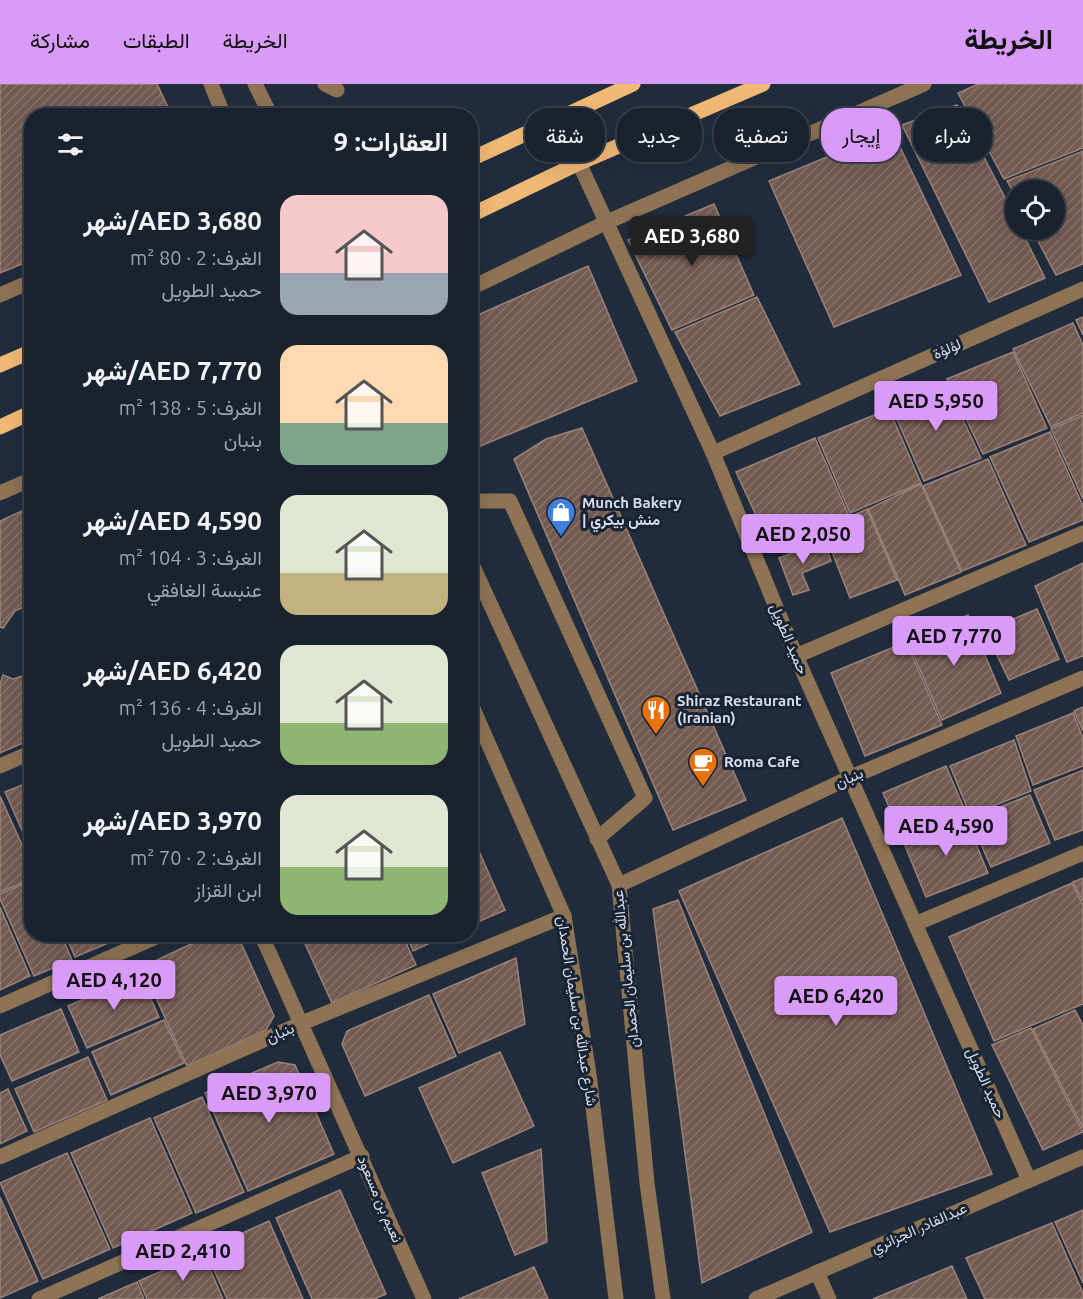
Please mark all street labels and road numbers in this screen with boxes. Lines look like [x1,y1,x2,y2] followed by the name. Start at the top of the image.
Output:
[930,335,964,363] street label: لؤلؤة
[766,601,812,677] street label: حميد الطويل
[832,764,866,792] street label: بنبان
[609,889,644,1049] street label: عبدالله بن سليمان الحمدان
[551,915,601,1108] street label: شارع عبدالله بن سليمان الحمدان
[263,1019,297,1047] street label: بنبان
[962,1045,1010,1121] street label: حميد الطويل
[353,1153,406,1246] street label: نعيم بن مسعود
[868,1199,972,1261] street label: عبدالقادر الجزائري

